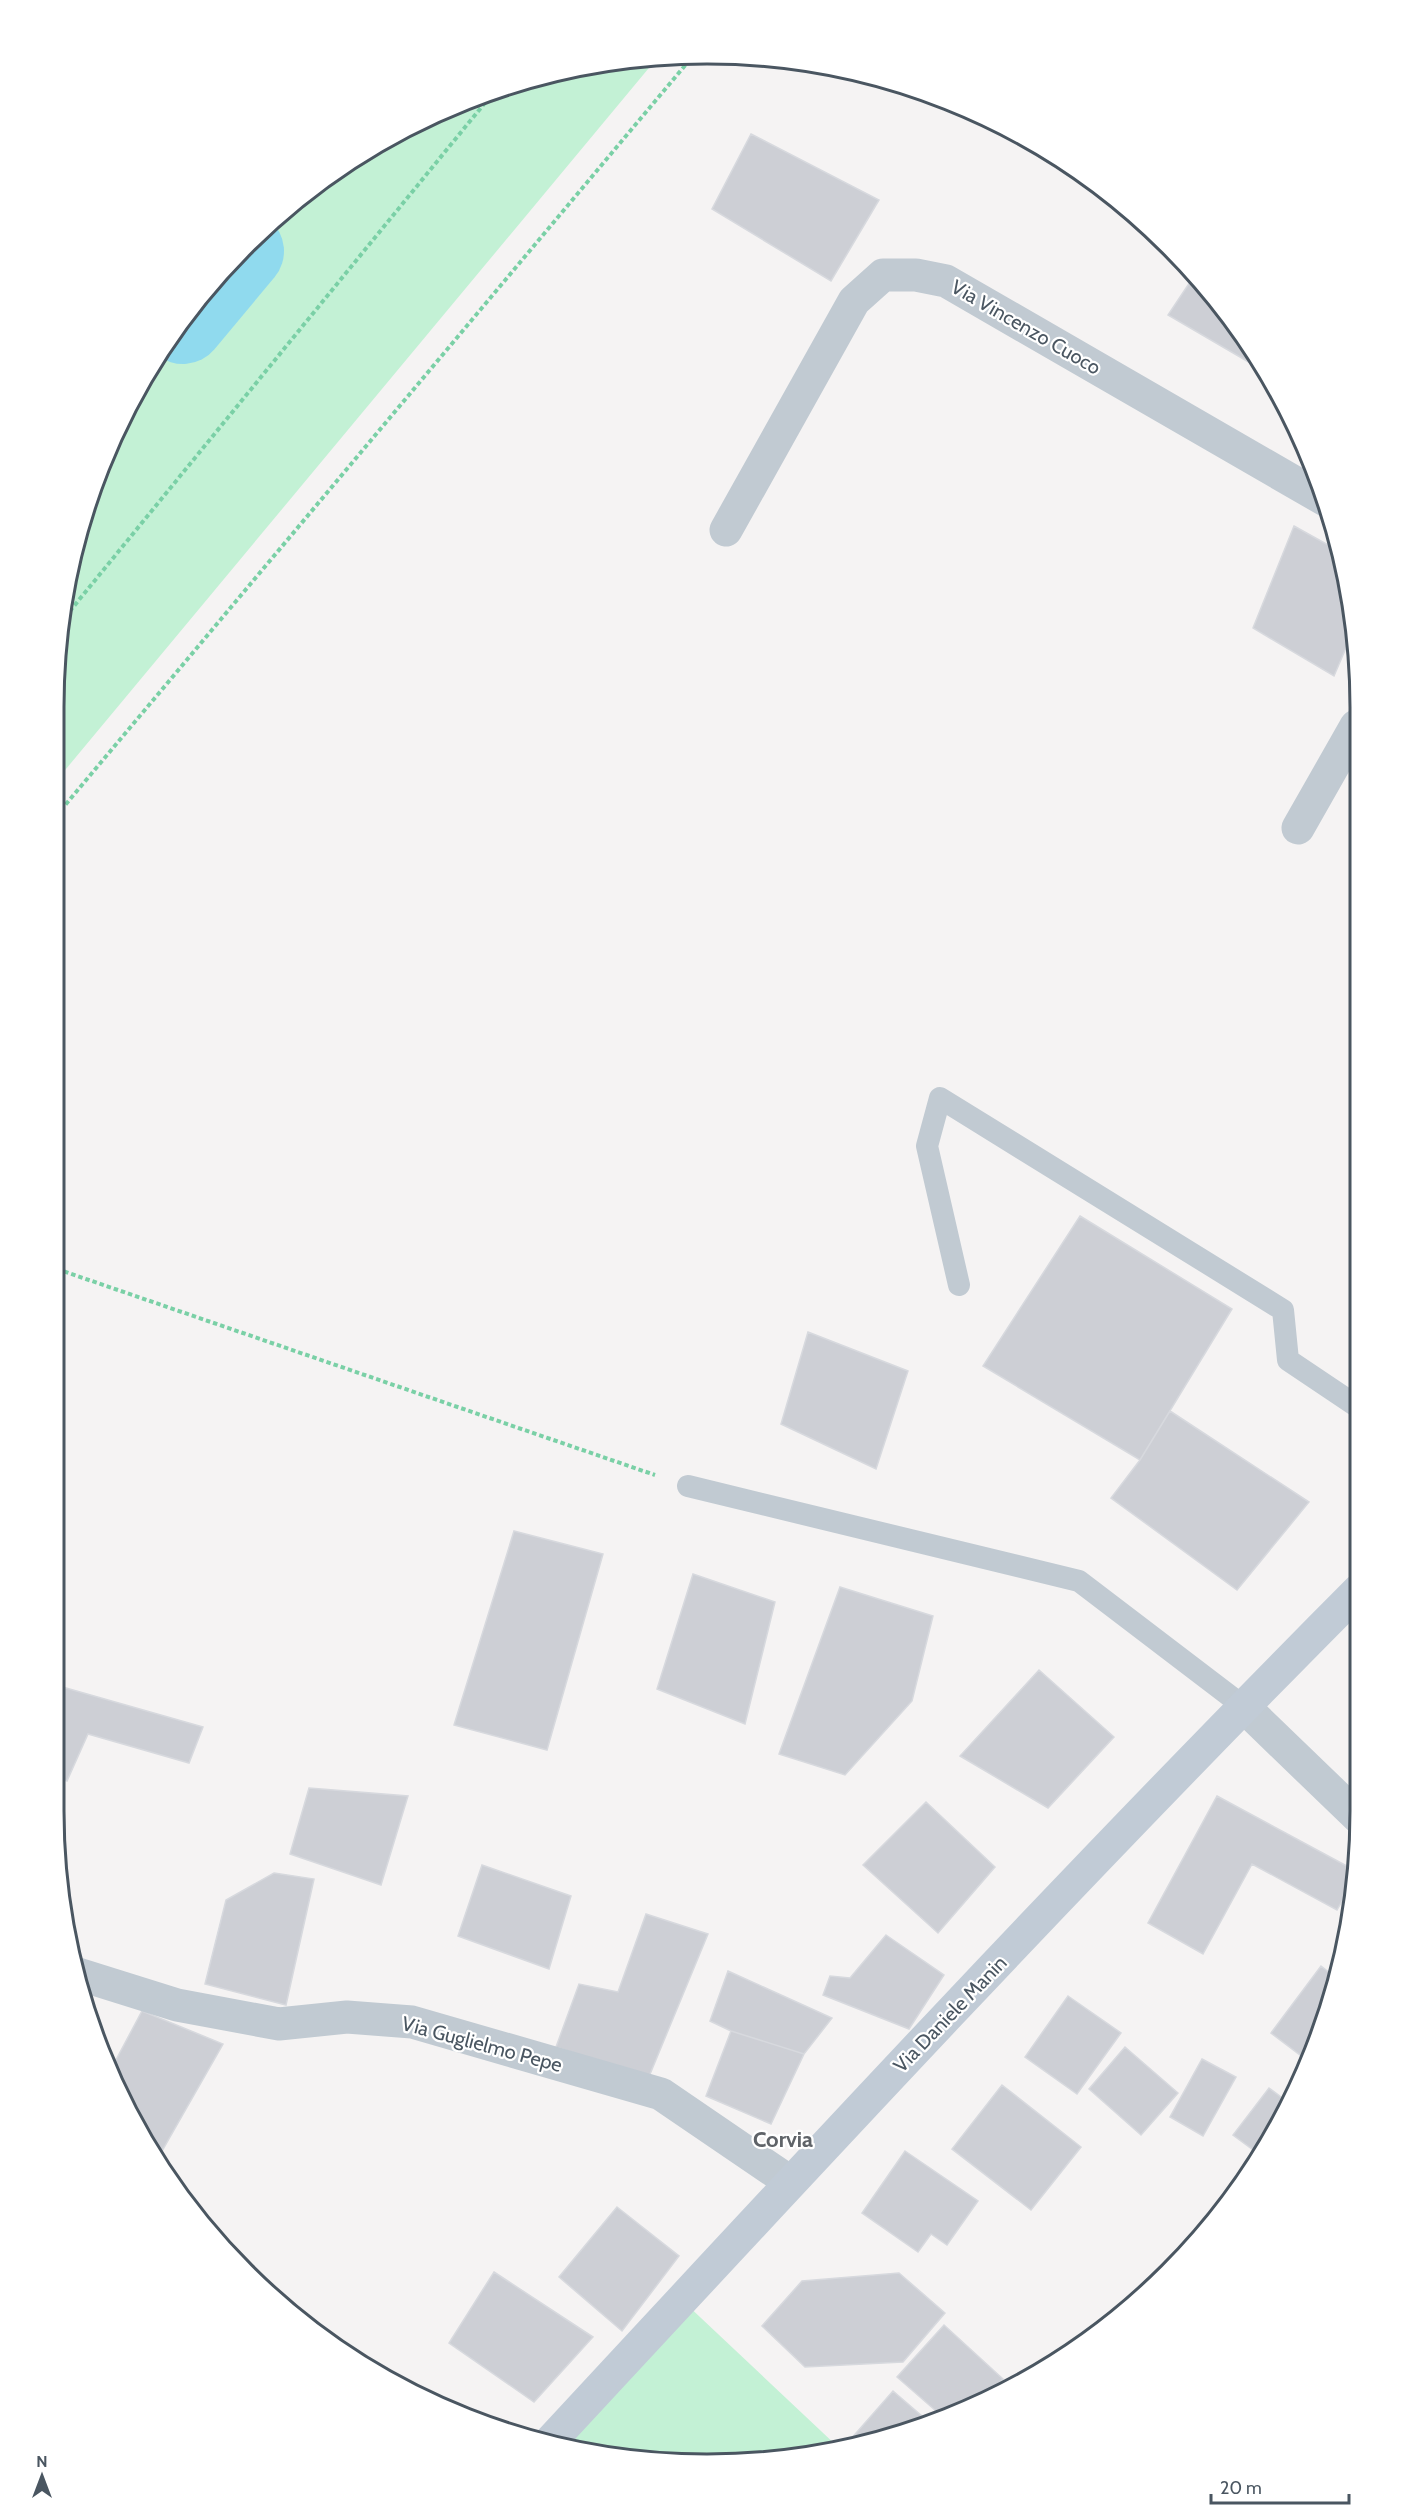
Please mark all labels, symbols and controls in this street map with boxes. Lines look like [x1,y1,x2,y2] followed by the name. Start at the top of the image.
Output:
[947,275,1105,379] street label: Via Vincenzo Cuoco
[888,1951,1012,2077] street label: Via Daniele Manin
[399,2011,565,2077] street label: Via Guglielmo Pepe
[753,2126,813,2153] district label: Corvia
[12,2446,72,2506] north arrow
[36,2452,48,2471] text: N
[1211,2467,1349,2505] scale bar
[1220,2477,1262,2499] text: 20 m

